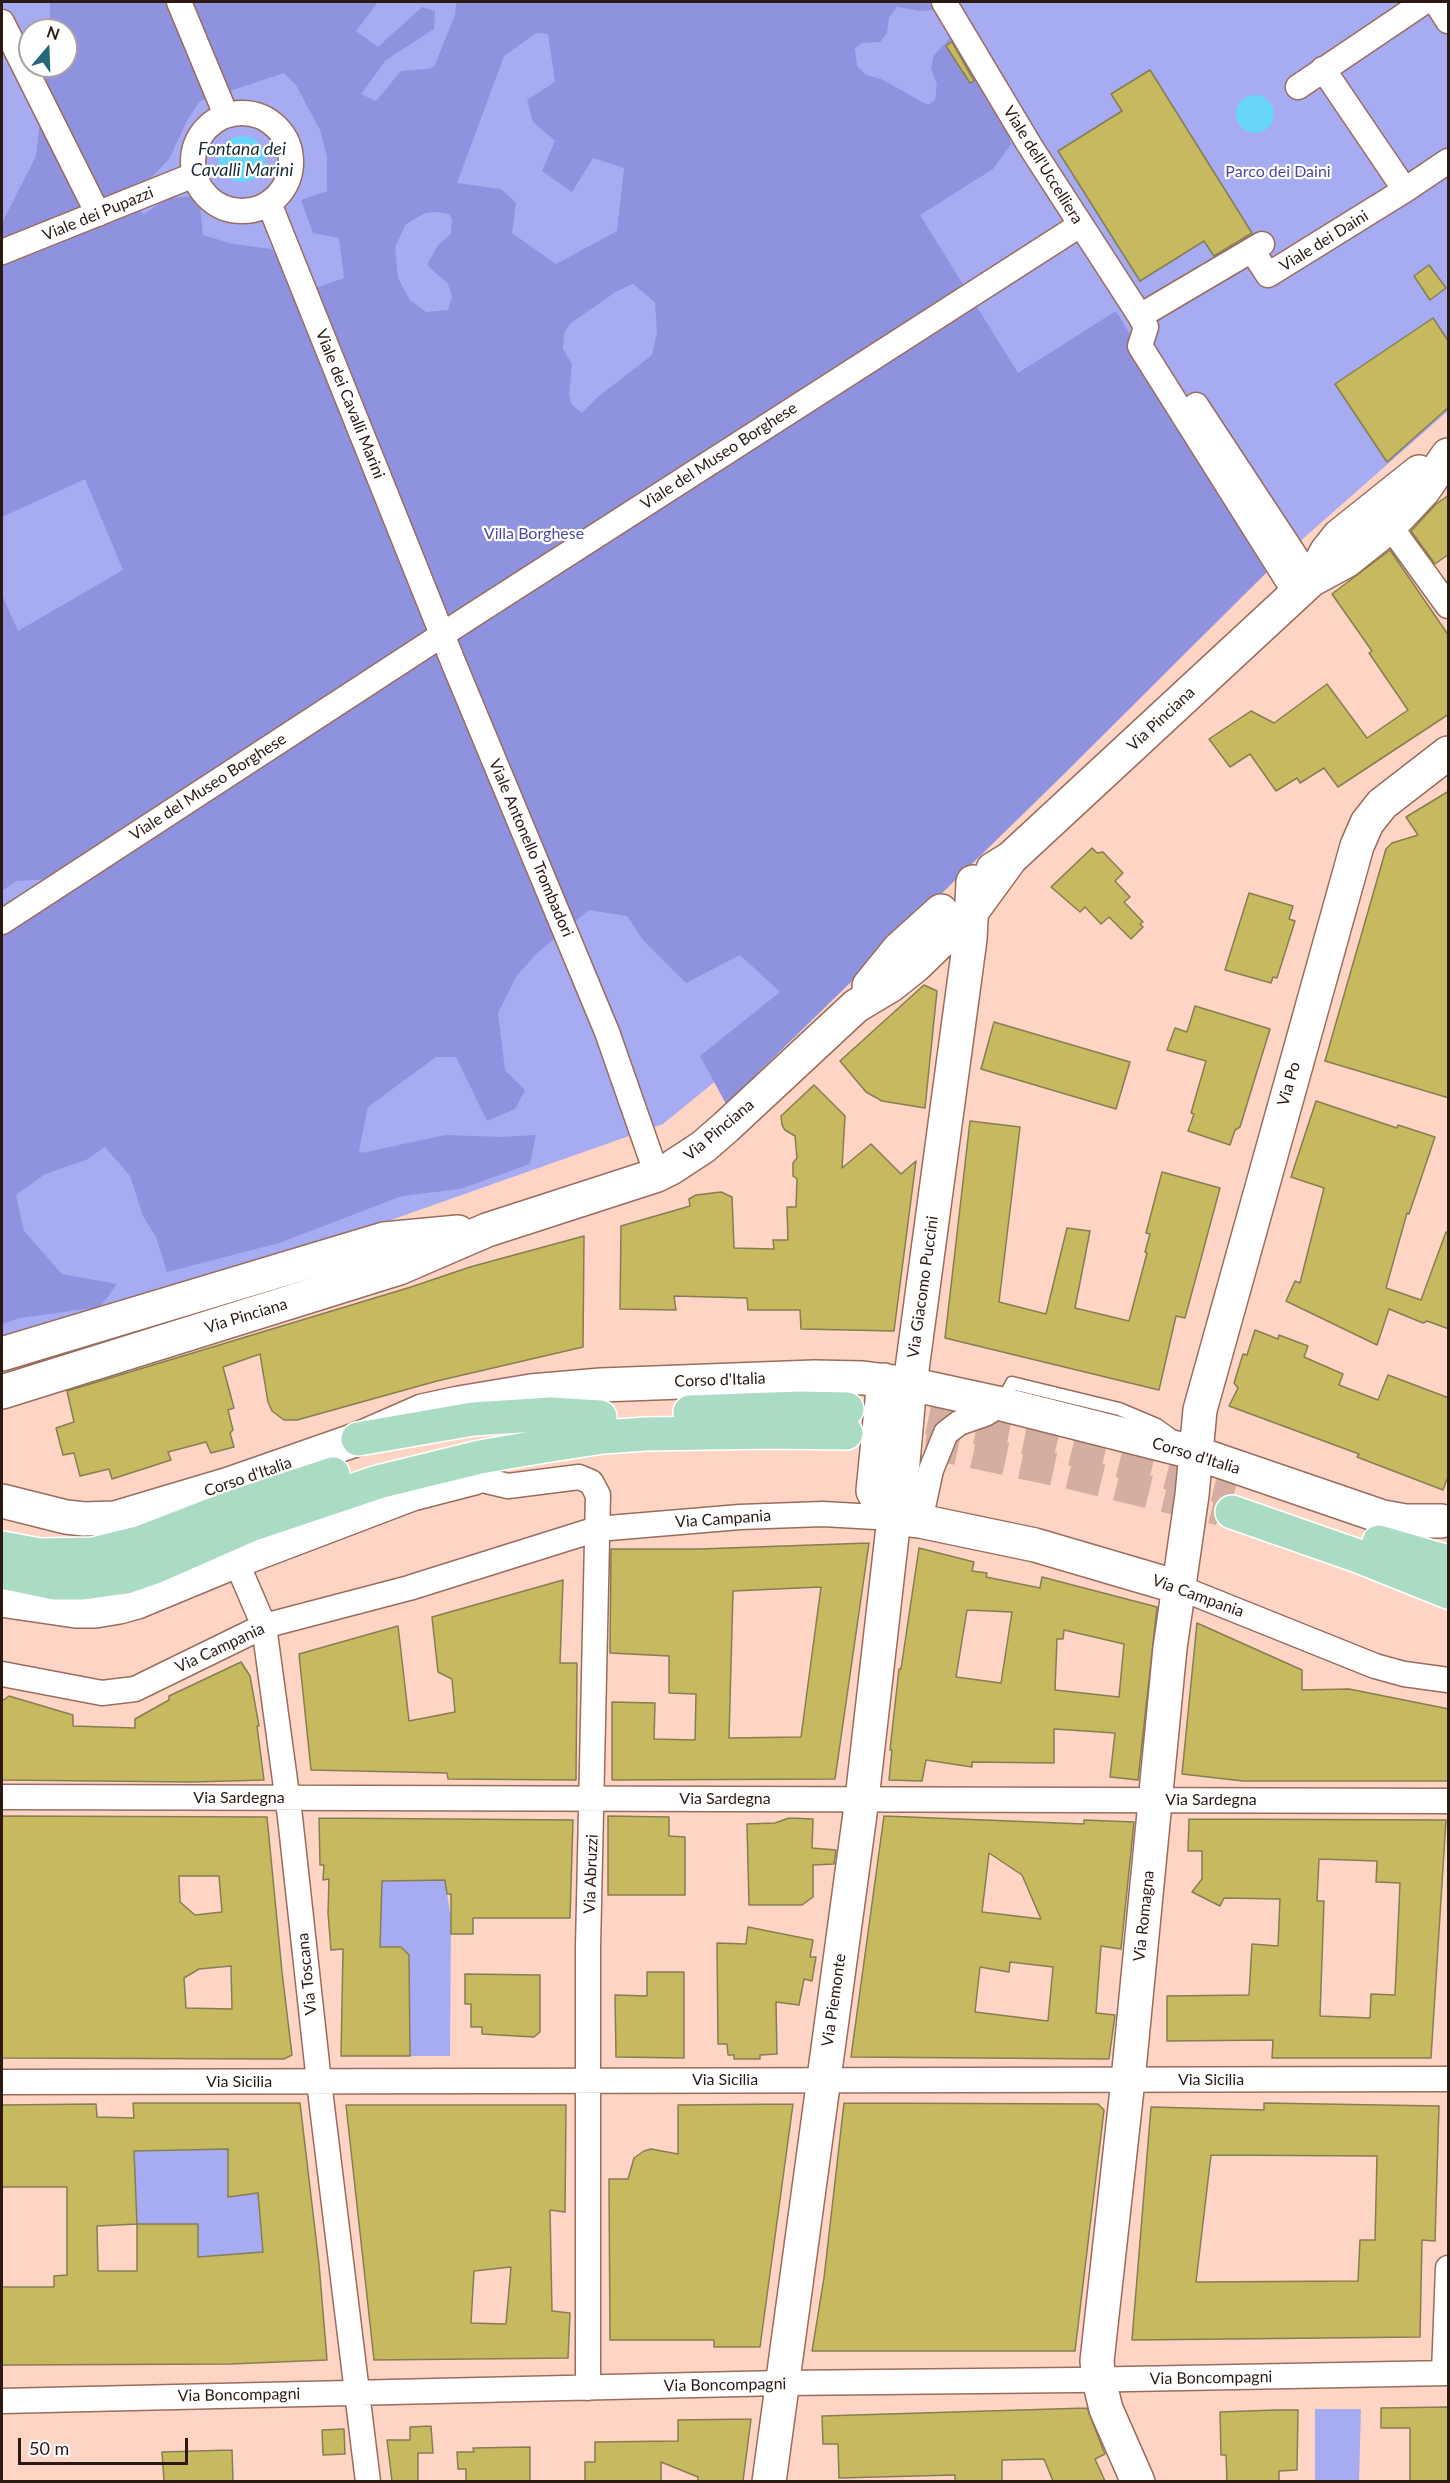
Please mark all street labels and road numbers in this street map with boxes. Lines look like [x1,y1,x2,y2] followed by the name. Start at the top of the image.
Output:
[999,102,1087,228] street label: Viale dell'Uccelliera
[40,183,156,245] street label: Viale dei Pupazzi
[1276,206,1372,276] street label: Viale dei Daini
[311,327,389,481] street label: Viale dei Cavalli Marini
[637,398,801,514] street label: Viale del Museo Borghese
[1123,683,1199,755] street label: Via Pinciana
[126,729,290,845] street label: Viale del Museo Borghese
[485,756,577,940] street label: Viale Antonello Trombadori
[1274,1060,1304,1108] street label: Via Po
[680,1095,758,1165] street label: Via Pinciana
[904,1215,942,1359] street label: Via Giacomo Puccini
[202,1294,290,1338] street label: Via Pinciana
[674,1369,766,1391] street label: Corso d'Italia
[1150,1433,1242,1479] street label: Corso d'Italia
[202,1453,294,1501] street label: Corso d'Italia
[674,1506,772,1532] street label: Via Campania
[1150,1571,1246,1621] street label: Via Campania
[172,1619,268,1677] street label: Via Campania
[193,1788,285,1808] street label: Via Sardegna
[679,1789,771,1809] street label: Via Sardegna
[1165,1790,1257,1810] street label: Via Sardegna
[580,1834,602,1914] street label: Via Abruzzi
[1130,1869,1158,1963] street label: Via Romagna
[293,1932,321,2016] street label: Via Toscana
[818,1952,850,2048] street label: Via Piemonte
[692,2070,758,2090] street label: Via Sicilia
[1178,2070,1244,2090] street label: Via Sicilia
[206,2072,272,2092] street label: Via Sicilia
[1150,2367,1272,2389] street label: Via Boncompagni
[664,2374,786,2396] street label: Via Boncompagni
[178,2384,300,2406] street label: Via Boncompagni

